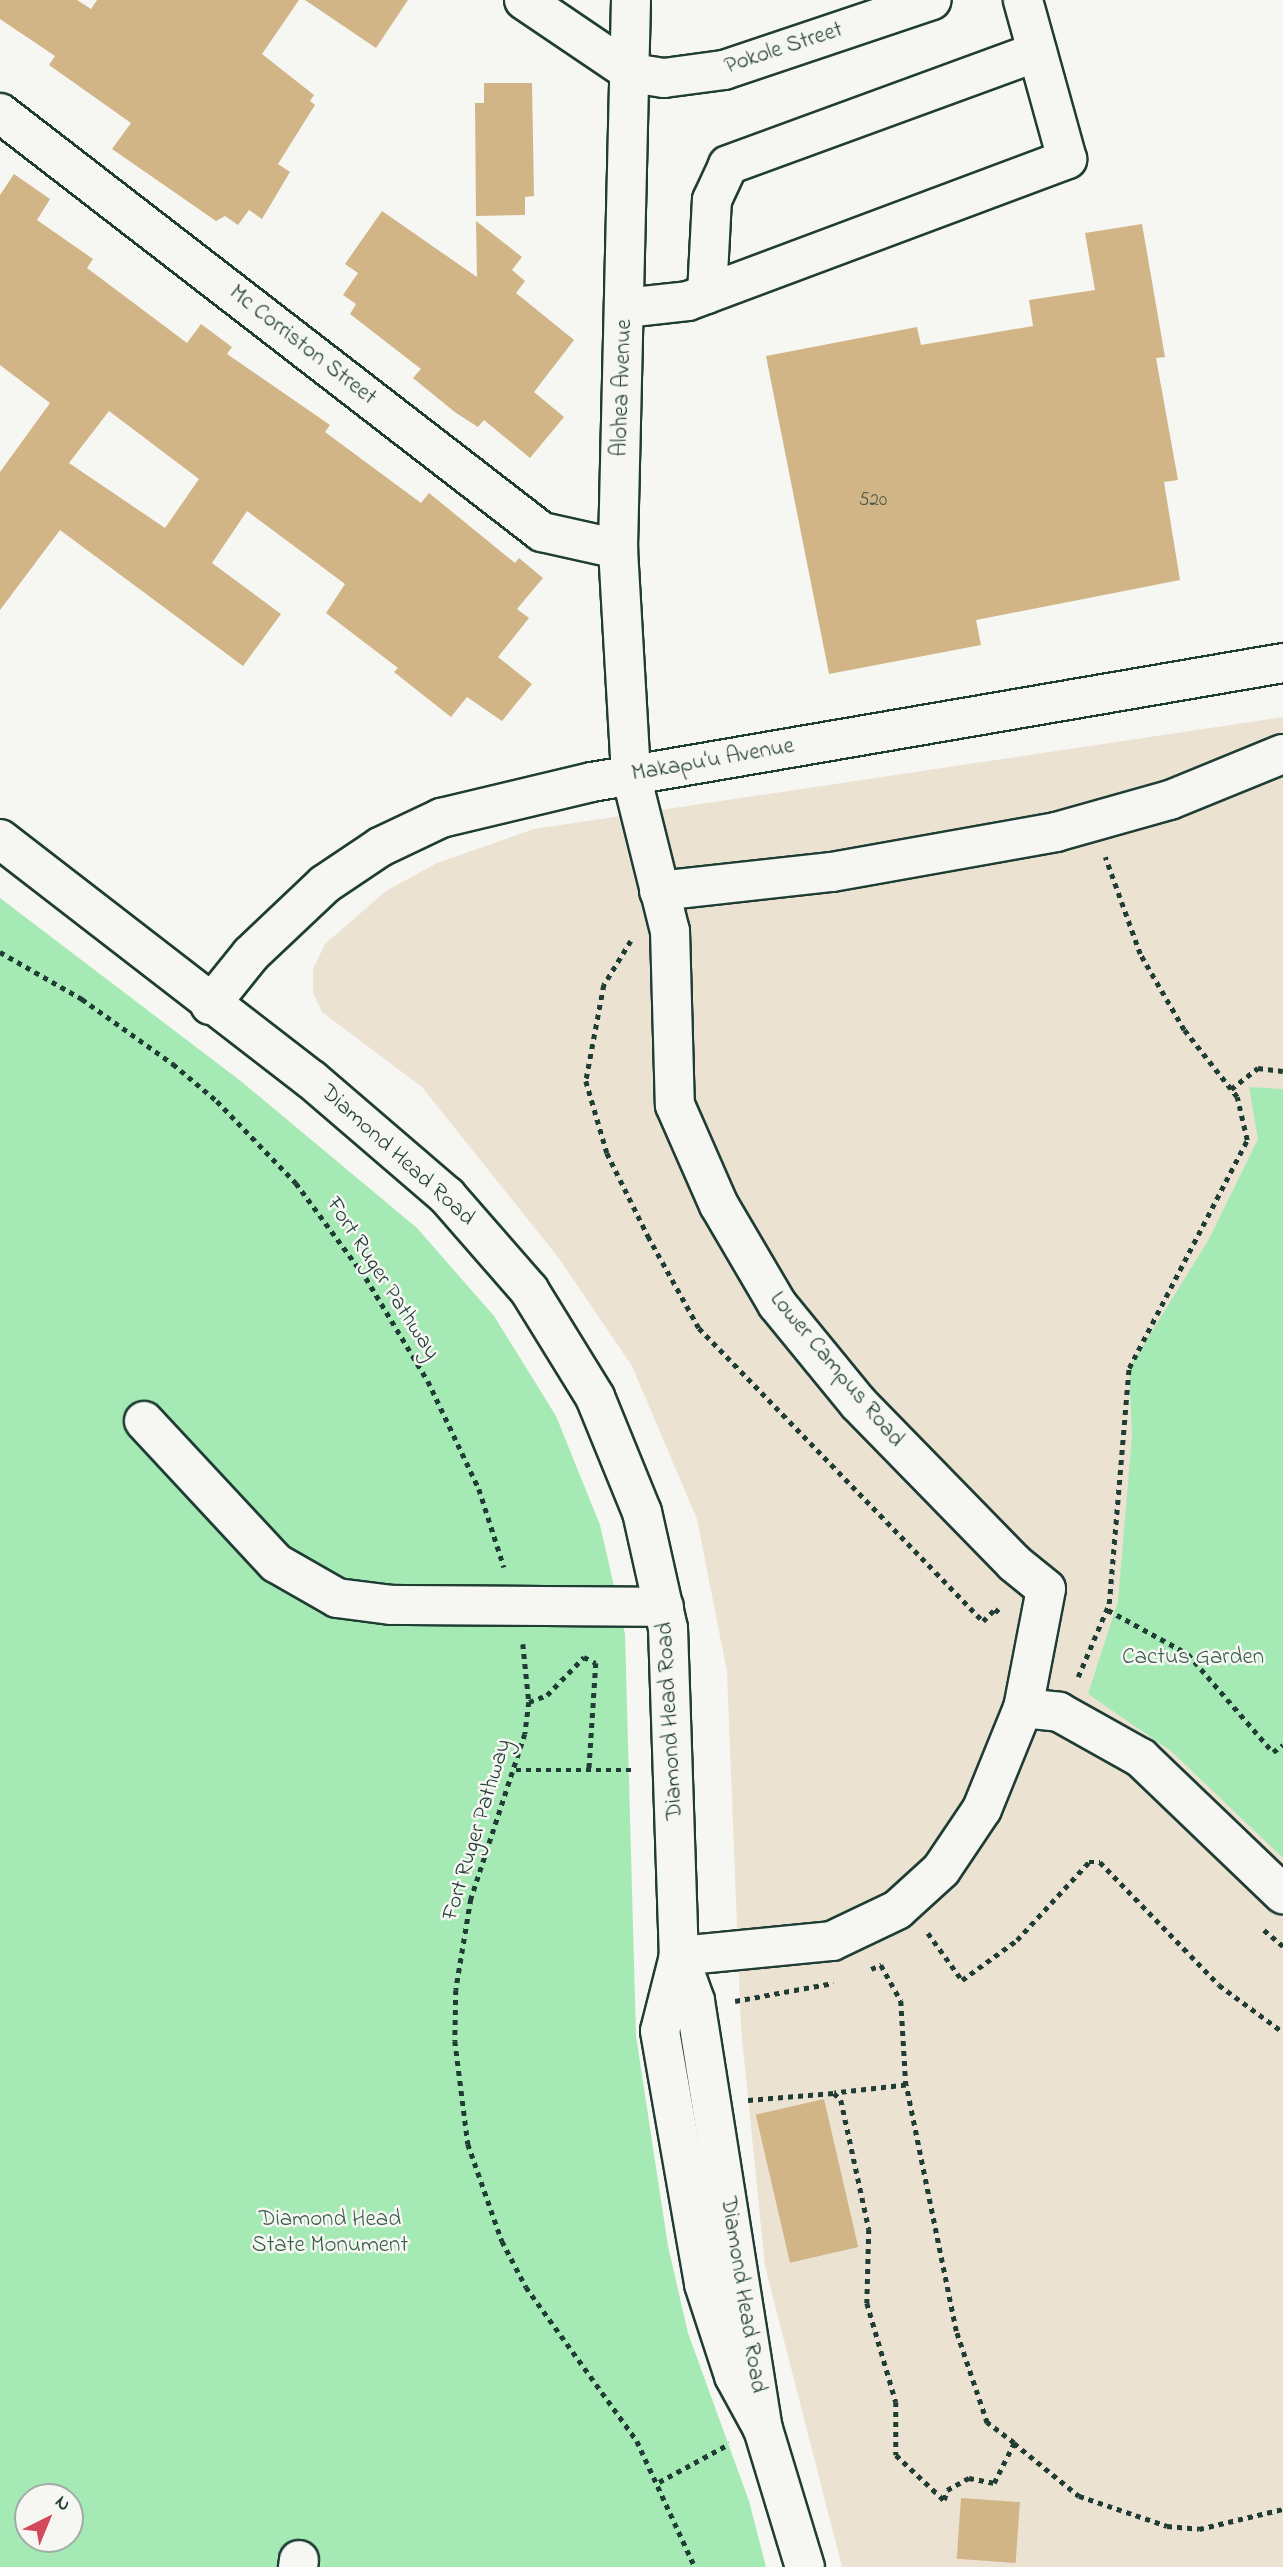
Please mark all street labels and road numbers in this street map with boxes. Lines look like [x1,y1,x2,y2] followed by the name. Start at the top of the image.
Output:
[722,17,846,81] street label: Pokole Street
[223,280,381,412] street label: Mc Corriston Street
[607,319,639,457] street label: Alohea Avenue
[630,733,796,789] street label: Makapu‘u Avenue
[314,1079,480,1233] street label: Diamond Head Road
[319,1193,445,1365] street label: Fort Ruger Pathway
[763,1287,909,1453] street label: Lower Campus Road
[652,1621,690,1821] street label: Diamond Head Road
[437,1736,519,1924] street label: Fort Ruger Pathway
[713,2195,771,2395] street label: Diamond Head Road

